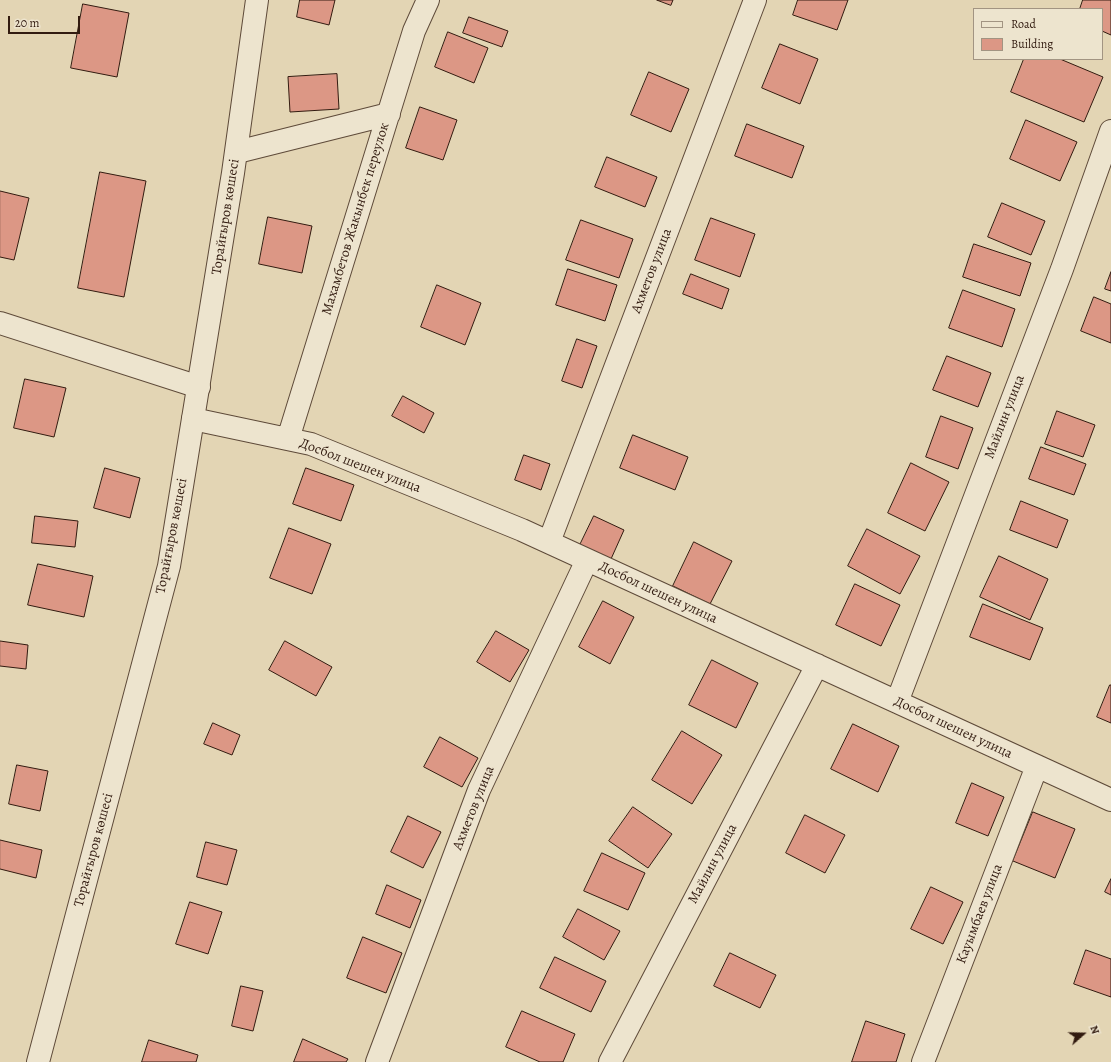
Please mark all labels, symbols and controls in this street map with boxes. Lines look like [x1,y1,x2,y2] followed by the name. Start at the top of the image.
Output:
[10,8,82,34] scale bar
[973,8,1103,60] legend
[15,15,39,31] text: 20 m
[1011,16,1036,32] text: Road
[1011,36,1053,52] text: Building
[319,121,393,317] street label: Махамбетов Жакынбек переулок
[209,158,243,276] street label: Торайғыров көшесі
[628,226,676,316] street label: Ахметов улица
[981,373,1029,461] street label: Майлин улица
[297,435,423,497] street label: Досбол шешен улица
[153,477,191,595] street label: Торайғыров көшесі
[596,558,720,628] street label: Досбол шешен улица
[891,693,1015,763] street label: Досбол шешен улица
[449,763,499,853] street label: Ахметов улица
[71,791,117,909] street label: Торайғыров көшесі
[685,821,741,907] street label: Майлин улица
[953,862,1007,966] street label: Кауымбаев улица
[1063,1014,1103,1054] north arrow
[1086,1023,1103,1036] text: N

